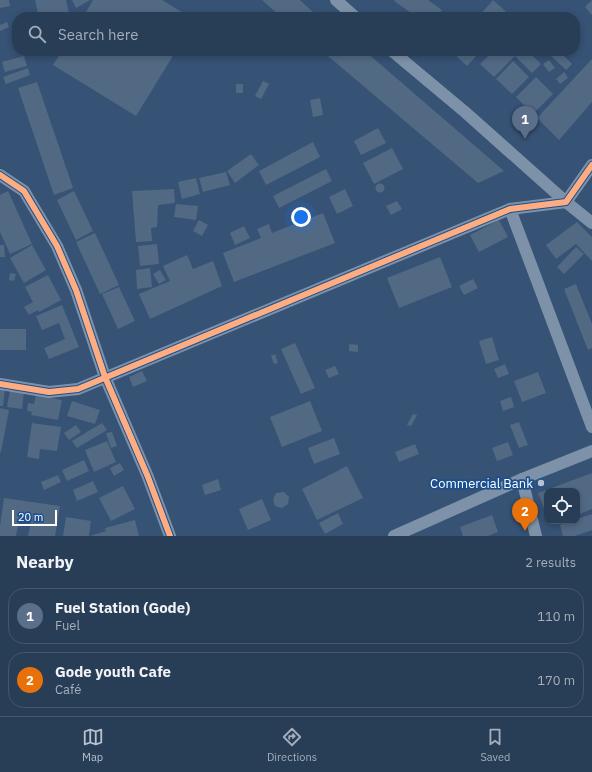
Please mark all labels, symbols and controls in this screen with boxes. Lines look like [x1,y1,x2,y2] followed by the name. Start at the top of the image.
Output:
[12,12,580,56] search box
[26,23,48,45] icon: search
[58,25,138,44] text: Search here
[512,106,538,139] pin: 1
[291,207,311,227] your location
[430,475,533,492] place label: Commercial Bank
[536,478,546,488] marker: Commercial Bank
[544,488,580,524] map controls
[544,488,580,524] button: locate
[512,498,538,531] pin: 2
[12,508,57,527] scale bar
[18,510,43,524] text: 20 m
[16,551,74,573] text: Nearby
[525,554,576,571] text: 2 results
[55,598,190,617] text: Fuel Station (Gode)
[26,608,34,625] text: 1
[537,608,575,625] text: 110 m
[55,617,80,634] text: Fuel
[55,662,171,681] text: Gode youth Cafe
[26,672,34,689] text: 2
[537,672,575,689] text: 170 m
[55,681,81,698] text: Café
[82,726,104,764] tab: Map
[267,726,317,764] tab: Directions
[480,726,510,764] tab: Saved

